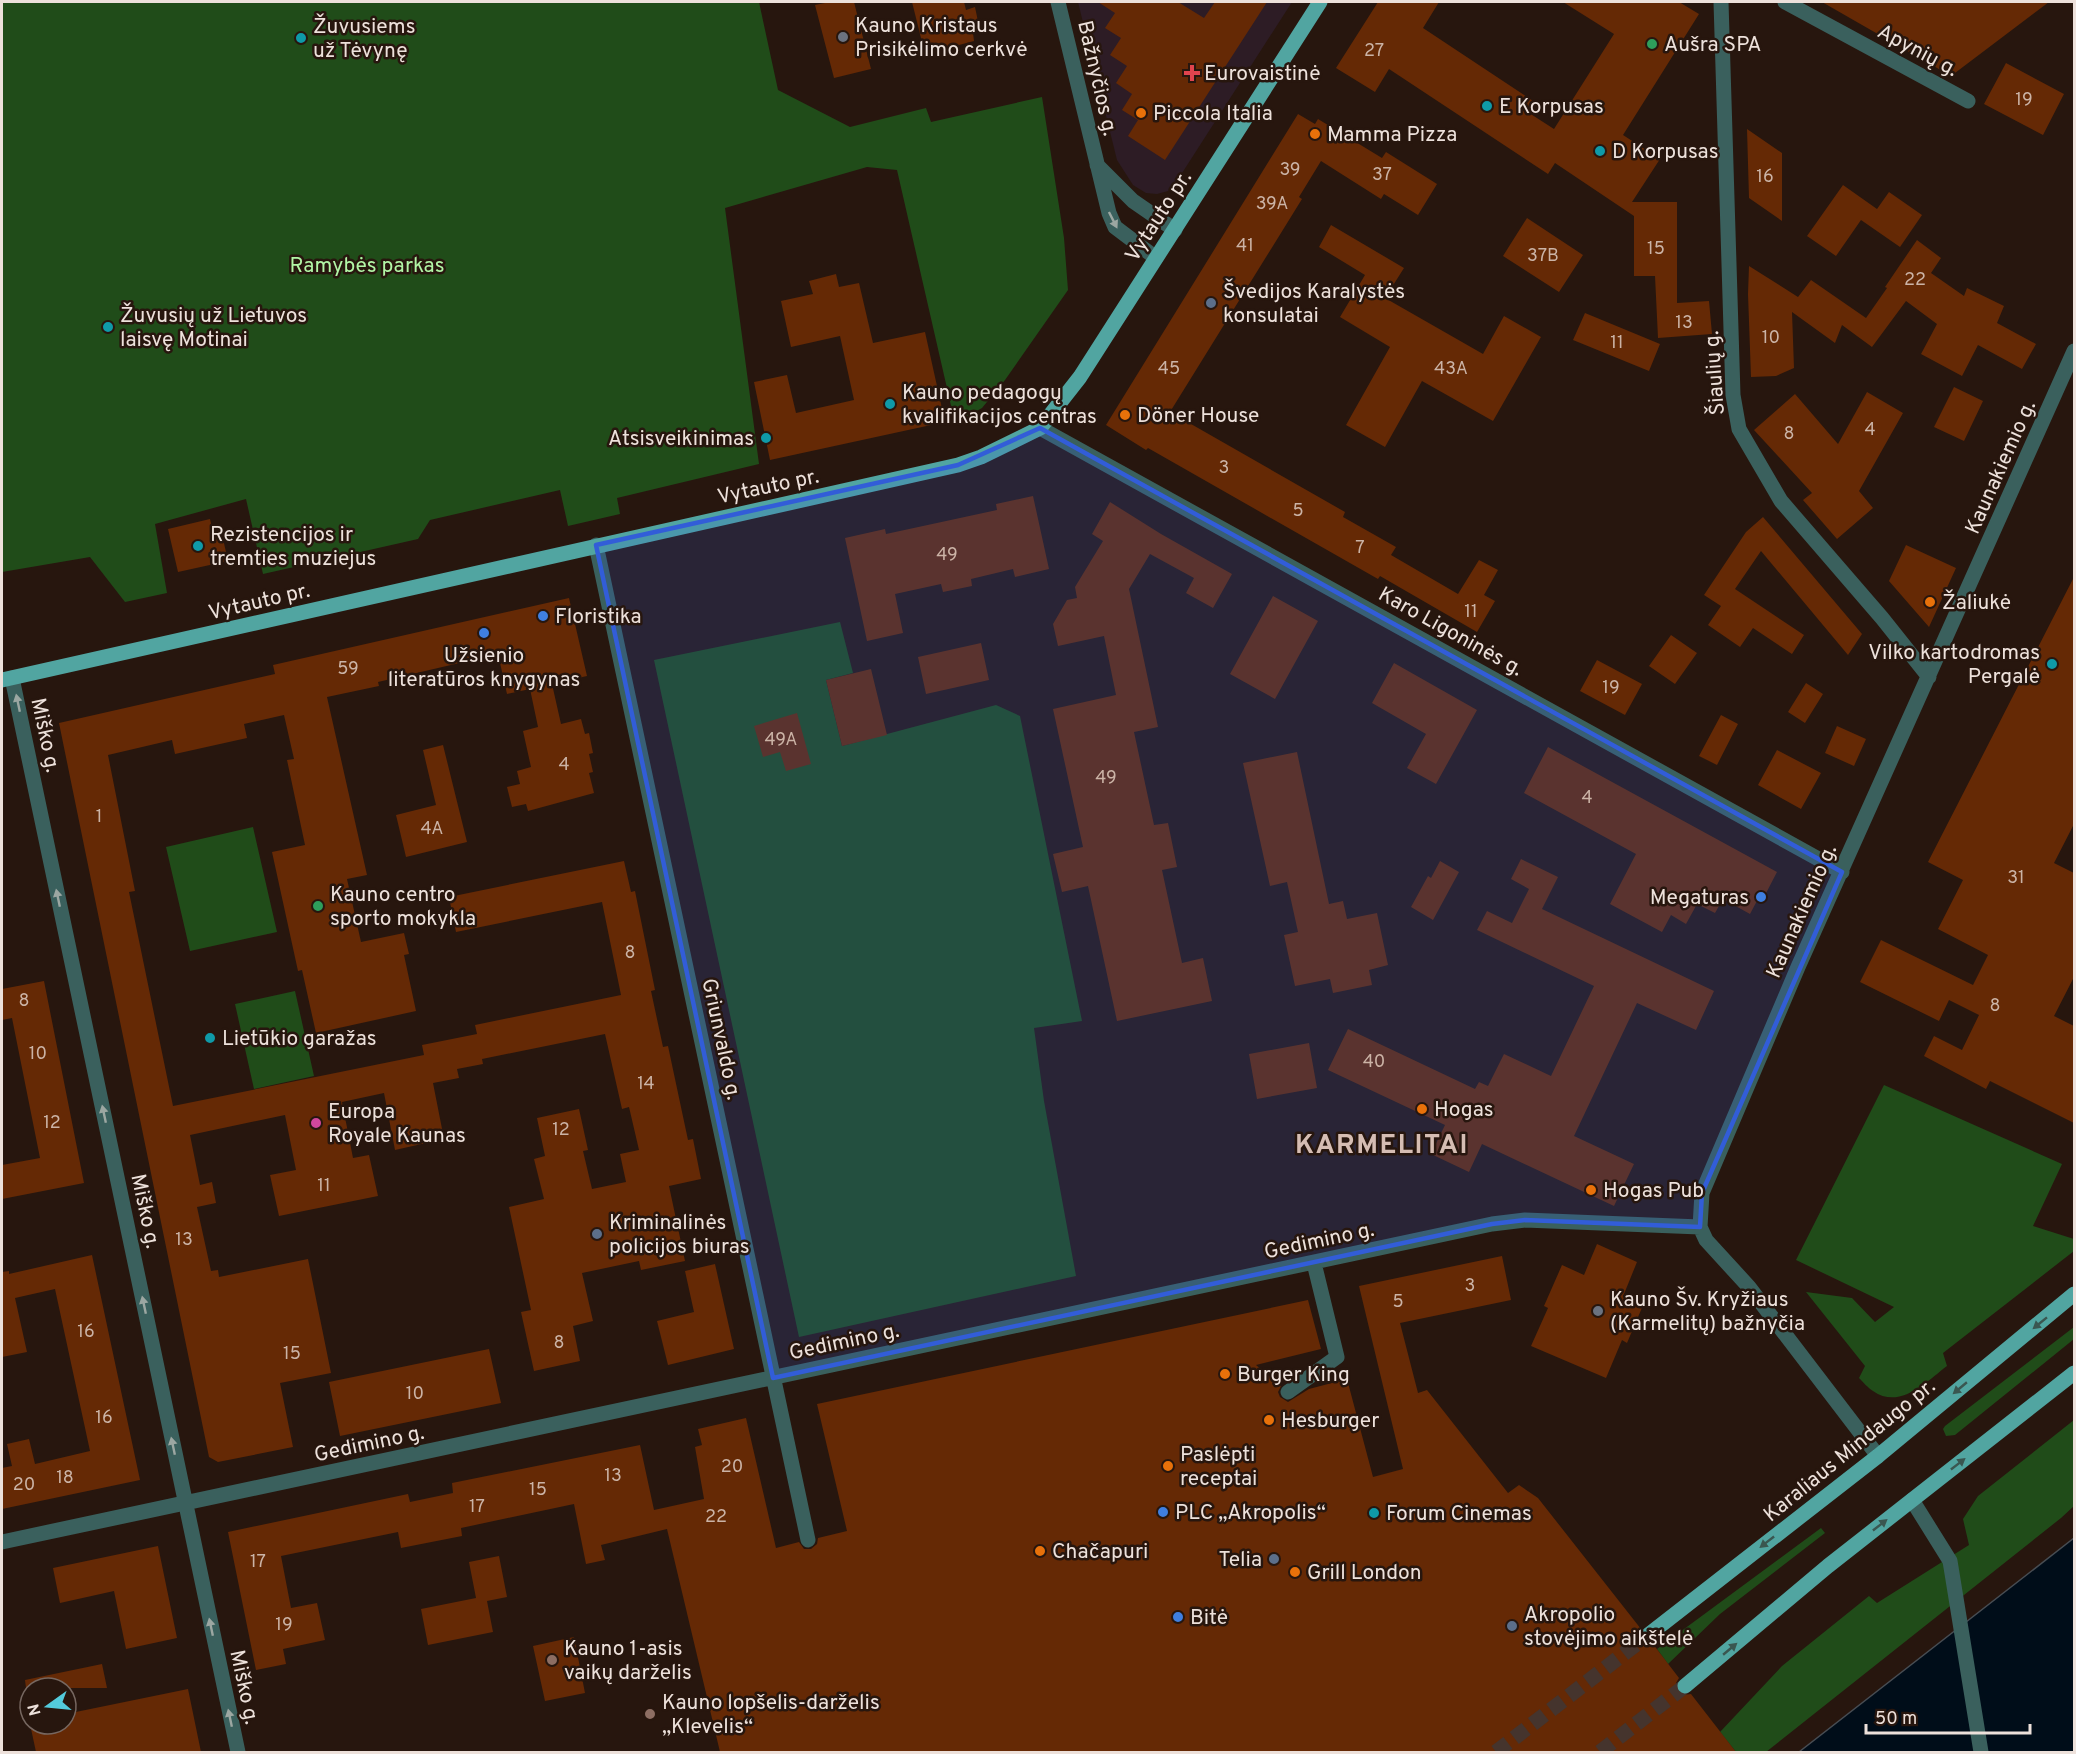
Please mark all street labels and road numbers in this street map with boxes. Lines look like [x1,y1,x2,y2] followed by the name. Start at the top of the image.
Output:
[1070,18,1123,139] street label: Bažnyčios g.
[1872,19,1962,84] street label: Apynių g.
[1120,166,1199,267] street label: Vytauto pr.
[1698,330,1732,416] street label: Šiaulių g.
[1960,396,2043,539] street label: Kaunakiemio g.
[715,464,822,511] street label: Vytauto pr.
[206,578,313,627] street label: Vytauto pr.
[1373,581,1527,683] street label: Karo Ligoninės g.
[23,695,66,775] street label: Miško g.
[1761,840,1844,983] street label: Kaunakiemio g.
[694,976,747,1102] street label: Griunvaldo g.
[123,1171,166,1251] street label: Miško g.
[1262,1217,1377,1266] street label: Gedimino g.
[787,1318,902,1367] street label: Gedimino g.
[1758,1374,1941,1529] street label: Karaliaus Mindaugo pr.
[312,1420,427,1469] street label: Gedimino g.
[222,1647,265,1727] street label: Miško g.

